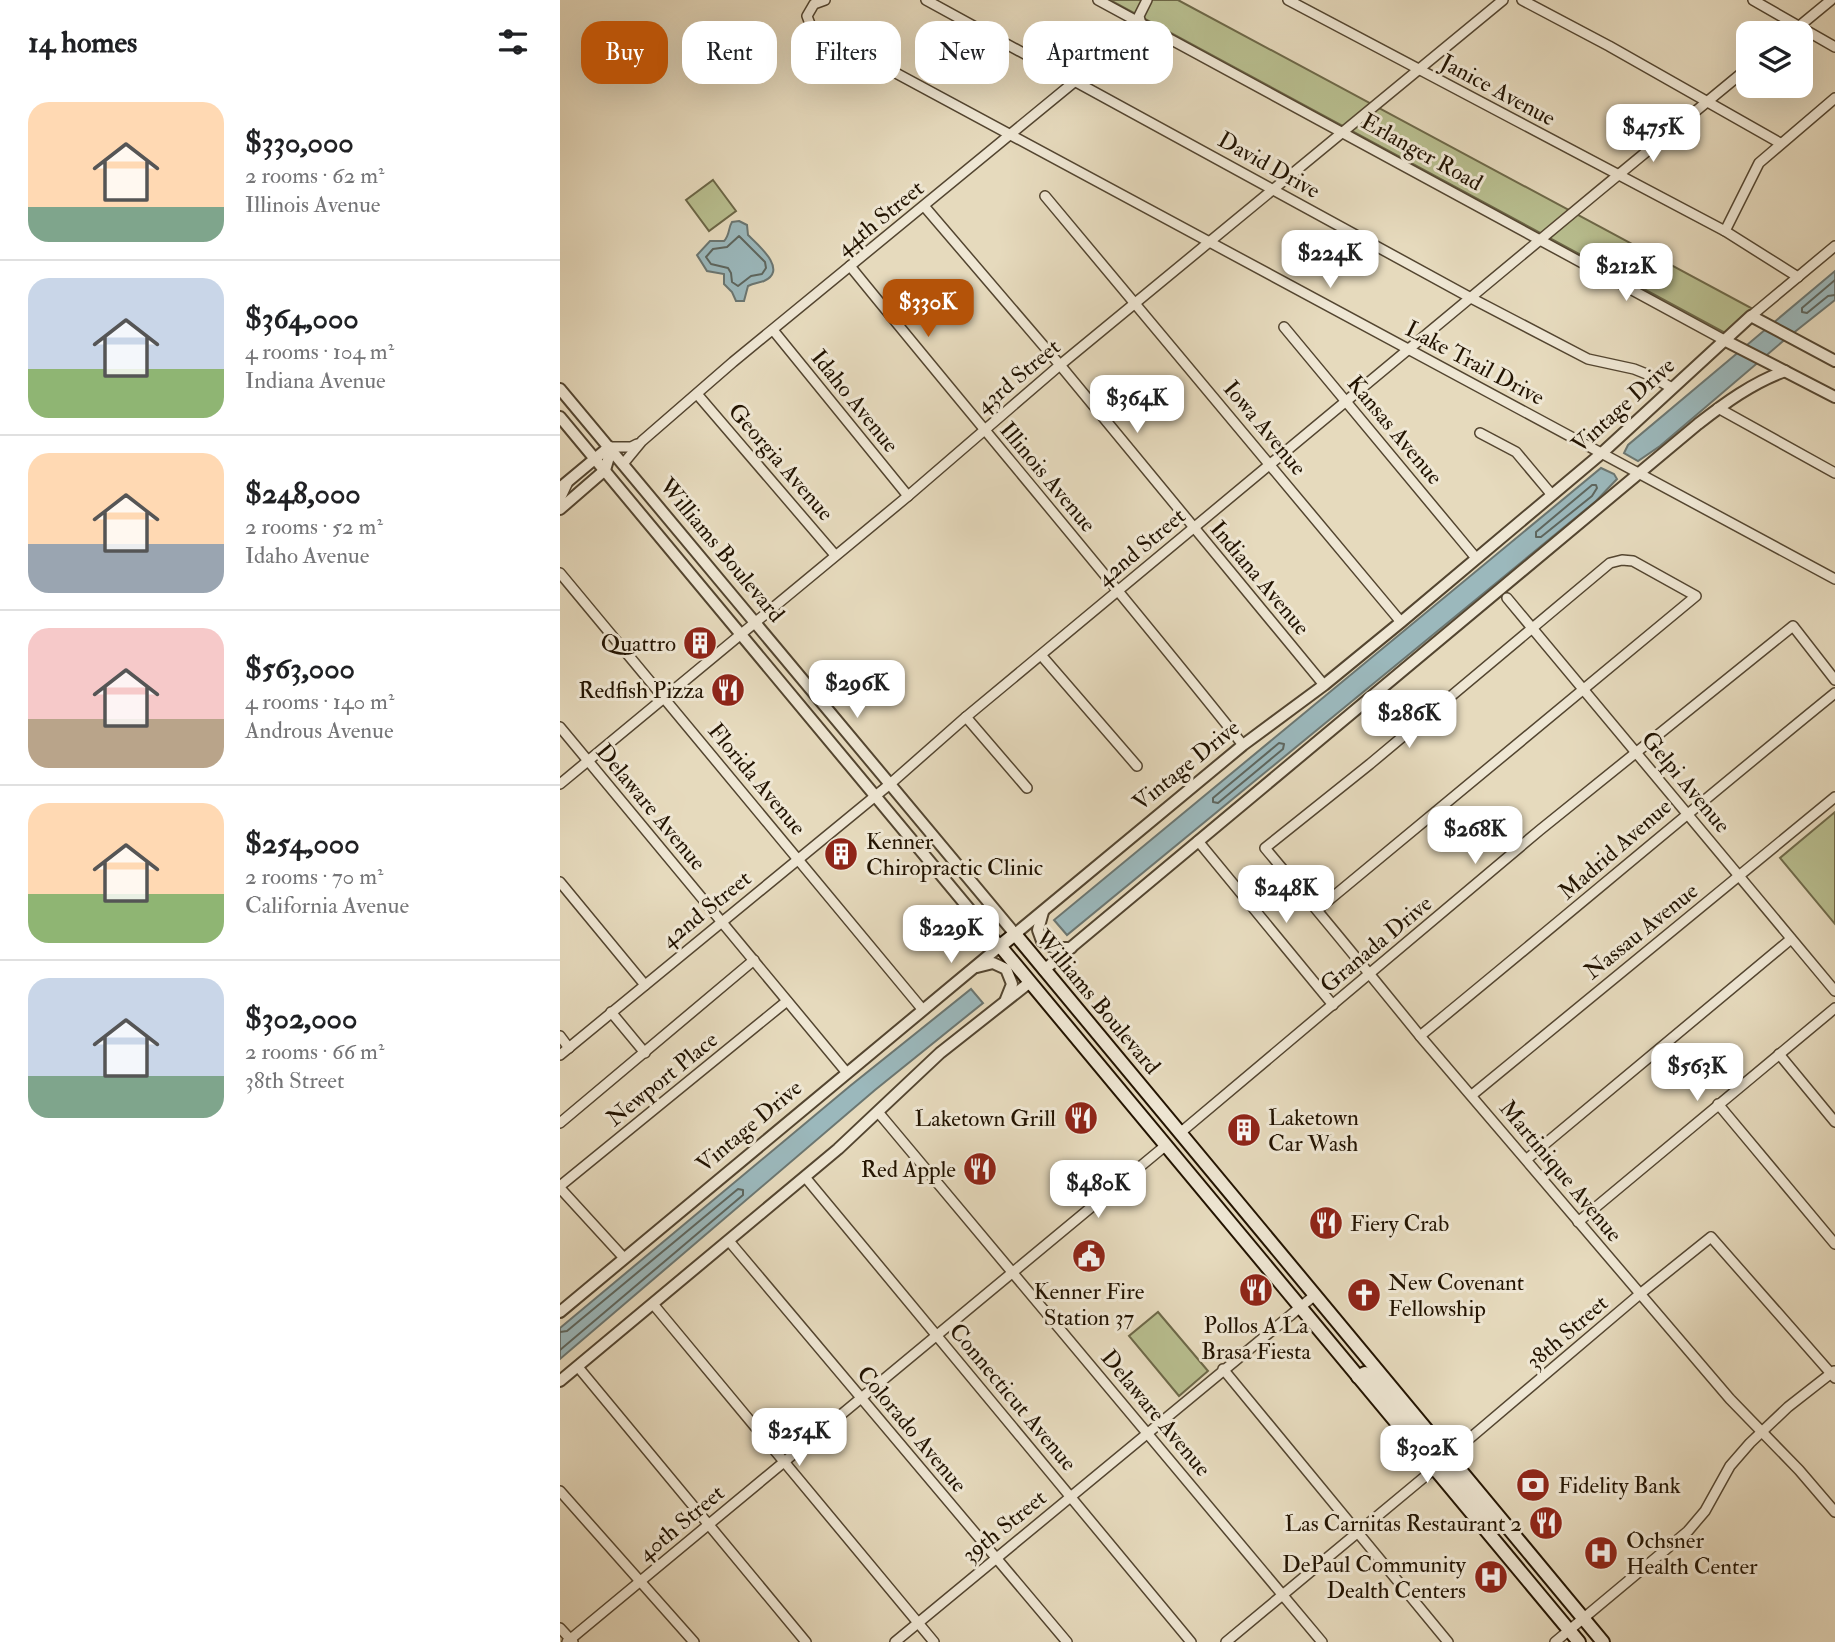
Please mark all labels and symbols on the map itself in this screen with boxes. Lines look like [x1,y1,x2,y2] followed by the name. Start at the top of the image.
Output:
[1434,47,1561,133] street label: Janice Avenue
[1604,104,1702,164] pin: $475K
[1356,107,1488,197] street label: Erlanger Road
[1213,125,1326,205] street label: David Drive
[830,174,930,262] street label: 44th Street
[1281,230,1379,290] pin: $224K
[1577,244,1675,303] pin: $212K
[879,280,977,339] pin: $330K
[1400,314,1550,412] street label: Lake Trail Drive
[970,332,1066,420] street label: 43rd Street
[805,344,906,459] street label: Idaho Avenue
[1565,351,1681,459] street label: Vintage Drive
[1341,369,1449,491] street label: Kansas Avenue
[1217,375,1313,482] street label: Iowa Avenue
[1088,376,1186,435] pin: $364K
[722,397,840,527] street label: Georgia Avenue
[993,416,1103,538] street label: Illinois Avenue
[652,471,791,628] street label: Williams Boulevard
[1091,501,1191,593] street label: 42nd Street
[1204,515,1317,642] street label: Indiana Avenue
[681,624,719,662] building icon: Quattro
[601,629,676,658] place label: Quattro
[808,660,906,720] pin: $296K
[709,671,747,709] restaurant icon: Redfish Pizza
[578,676,705,705] place label: Redfish Pizza
[1360,690,1458,750] pin: $286K
[1127,713,1246,817] street label: Vintage Drive
[702,717,813,841] street label: Florida Avenue
[1634,725,1737,840] street label: Gelpi Avenue
[590,738,713,877] street label: Delaware Avenue
[1553,792,1678,906] street label: Madrid Avenue
[1426,806,1524,866] pin: $268K
[866,827,1043,883] place label: Kenner Chiropractic Clinic
[822,835,860,873] building icon: Kenner Chiropractic Clinic
[655,864,757,954] street label: 42nd Street
[1237,866,1335,925] pin: $248K
[1578,876,1704,986] street label: Nassau Avenue
[1314,889,1438,999] street label: Granada Drive
[902,906,1000,965] pin: $229K
[1028,923,1167,1080] street label: Williams Boulevard
[600,1025,725,1134] street label: Newport Place
[1648,1044,1746,1103] pin: $563K
[690,1073,808,1179] street label: Vintage Drive
[1493,1094,1629,1248] street label: Martinique Avenue
[1062,1099,1100,1137] restaurant icon: Laketown Grill
[1268,1103,1359,1158] place label: Laketown Car Wash
[915,1104,1056,1133] place label: Laketown Grill
[1225,1111,1263,1149] building icon: Laketown Car Wash
[961,1150,999,1188] restaurant icon: Red Apple
[861,1155,956,1185] place label: Red Apple
[1049,1160,1147,1220] pin: $480K
[1307,1204,1345,1242] restaurant icon: Fiery Crab
[1350,1209,1449,1238] place label: Fiery Crab
[1070,1237,1108,1275] public building icon: Kenner Fire Station 37
[1388,1268,1524,1324] place label: New Covenant Fellowship
[1237,1271,1275,1309] restaurant icon: Pollos A La Brasa Fiesta
[1345,1276,1383,1314] church icon: New Covenant Fellowship
[1034,1277,1145,1332] place label: Kenner Fire Station 37
[1520,1288,1614,1376] street label: 38th Street
[1201,1311,1311,1366] place label: Pollos A La Brasa Fiesta
[943,1317,1083,1477] street label: Connecticut Avenue
[1095,1344,1218,1483] street label: Delaware Avenue
[851,1360,974,1499] street label: Colorado Avenue
[750,1408,848,1468] pin: $254K
[1378,1426,1476,1485] pin: $302K
[1514,1466,1552,1504] bank icon: Fidelity Bank
[1558,1471,1681,1500] place label: Fidelity Bank
[632,1478,730,1568] street label: 40th Street
[956,1483,1052,1569] street label: 39th Street
[1527,1504,1565,1542] restaurant icon: Las Carnitas Restaurant 2
[1285,1509,1522,1538] place label: Las Carnitas Restaurant 2
[1626,1526,1758,1581] place label: Ochsner Health Center
[1582,1534,1620,1572] hospital icon: Ochsner Health Center
[1282,1550,1467,1605] place label: DePaul Community Dealth Centers
[1472,1558,1510,1596] hospital icon: DePaul Community Dealth Centers

